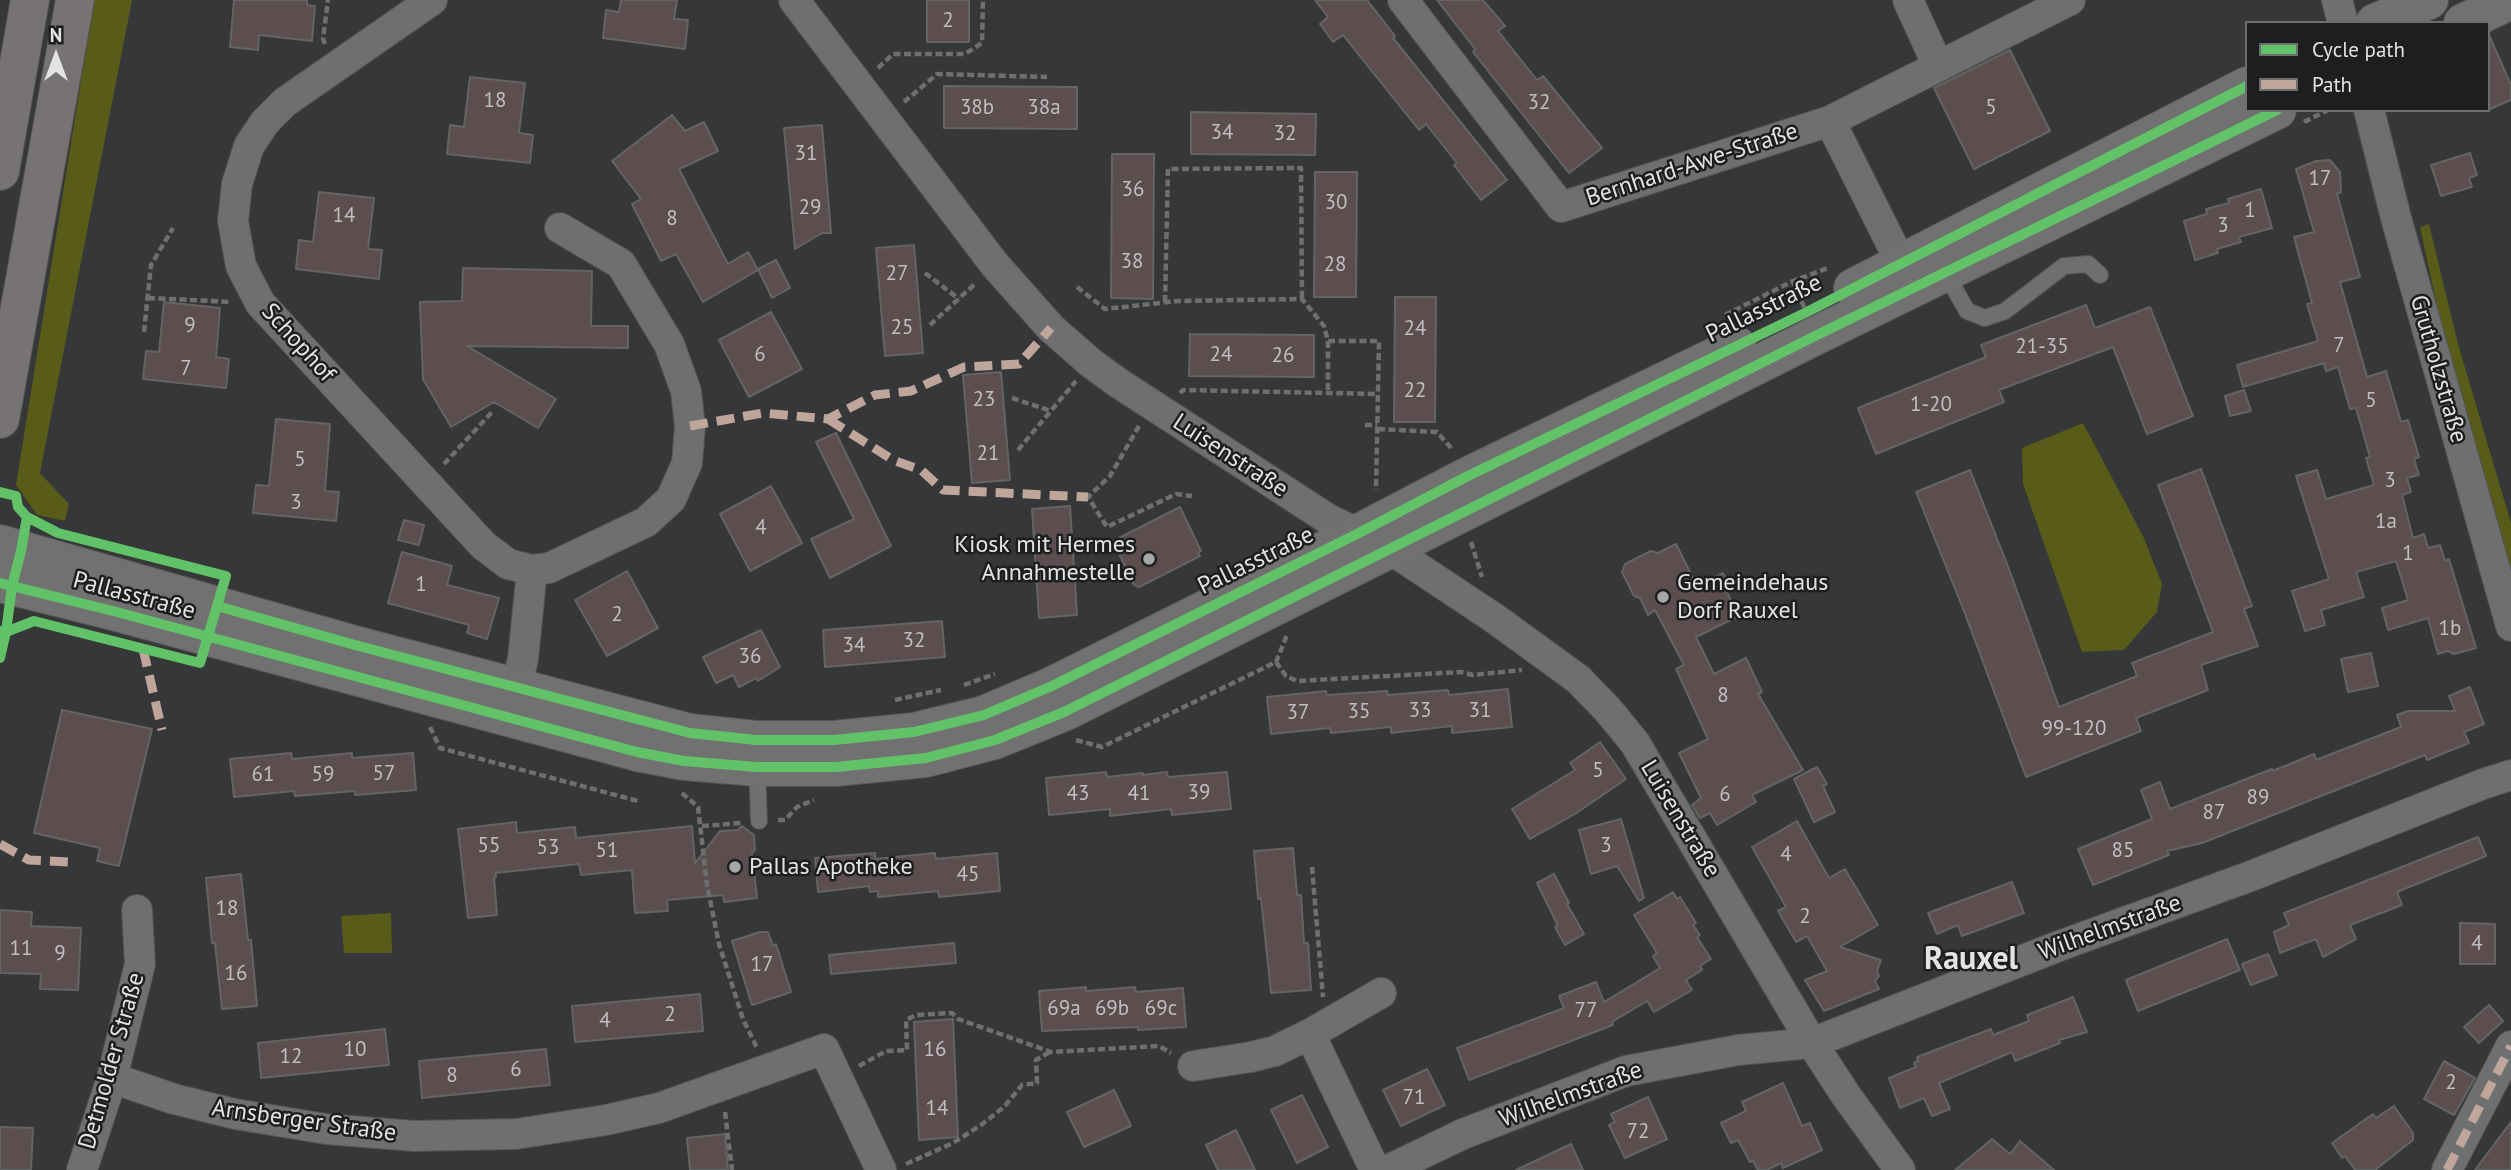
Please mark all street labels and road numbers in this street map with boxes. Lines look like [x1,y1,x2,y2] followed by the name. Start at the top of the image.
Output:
[1582,117,1802,213] street label: Bernhard-Awe-Straße
[1701,269,1827,349] street label: Pallasstraße
[2403,292,2473,446] street label: Grutholzstraße
[255,298,341,388] street label: Schophof
[1167,408,1293,504] street label: Luisenstraße
[1193,521,1319,601] street label: Pallasstraße
[70,566,198,626] street label: Pallasstraße
[1634,755,1726,883] street label: Luisenstraße
[2035,889,2185,967] street label: Wilhelmstraße
[73,969,151,1153] street label: Detmolder Straße
[1496,1056,1646,1134] street label: Wilhelmstraße
[210,1094,398,1148] street label: Arnsberger Straße

